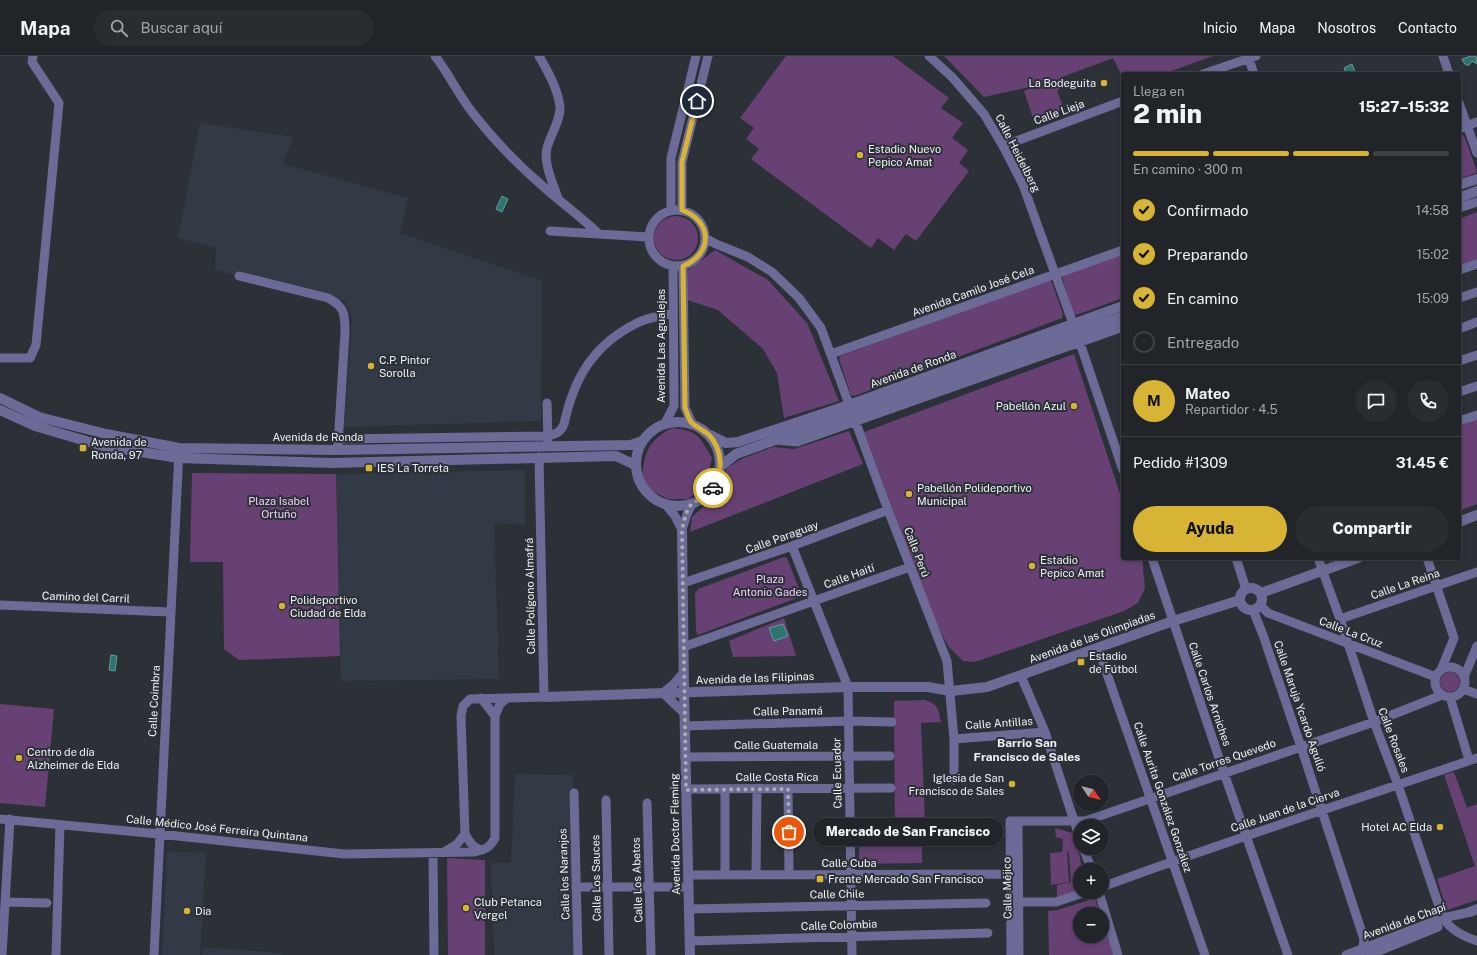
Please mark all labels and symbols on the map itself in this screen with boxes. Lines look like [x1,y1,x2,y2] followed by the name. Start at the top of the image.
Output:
[1028,77,1096,89] place label: La Bodeguita
[1099,78,1109,88] marker: La Bodeguita
[680,84,714,118] pin
[1032,97,1086,127] street label: Calle Lieja
[993,112,1043,194] street label: Calle Heidelberg
[868,143,941,168] place label: Estadio Nuevo Pepico Amat
[855,150,865,160] marker: Estadio Nuevo Pepico Amat
[910,263,1036,319] street label: Avenida Camilo José Cela
[655,288,667,403] street label: Avenida Las Agualejas
[868,348,958,390] street label: Avenida de Ronda
[379,354,431,379] place label: C.P. Pintor Sorolla
[366,361,376,371] marker: C.P. Pintor Sorolla
[996,400,1066,412] place label: Pabellón Azul
[1069,401,1079,411] marker: Pabellón Azul
[273,431,363,443] street label: Avenida de Ronda
[91,436,147,461] place label: Avenida de Ronda, 97
[78,443,88,453] marker: Avenida de Ronda, 97
[377,462,449,474] place label: IES La Torreta
[364,463,374,473] marker: IES La Torreta
[693,468,733,508] courier
[917,482,1032,507] place label: Pabellón Polideportivo Municipal
[904,489,914,499] marker: Pabellón Polideportivo Municipal
[248,495,310,520] park label: Plaza Isabel Ortuño
[744,518,820,556] street label: Calle Paraguay
[902,525,932,579] street label: Calle Perú
[523,538,537,654] street label: Calle Polígono Almafrá
[1040,554,1105,579] place label: Estadio Pepico Amat
[822,561,876,591] street label: Calle Haití
[1027,561,1037,571] marker: Estadio Pepico Amat
[1369,567,1441,601] street label: Calle La Reina
[733,573,808,598] park label: Plaza Antonio Gades
[42,589,130,605] street label: Camino del Carril
[290,594,366,619] place label: Polideportivo Ciudad de Elda
[277,601,287,611] marker: Polideportivo Ciudad de Elda
[1027,608,1157,665] street label: Avenida de las Olimpiadas
[1318,614,1384,650] street label: Calle La Cruz
[1272,639,1328,773] street label: Calle Maruja Ycardo Agulló
[1187,640,1234,748] street label: Calle Carlos Arniches
[1089,650,1138,675] place label: Estadio de Fútbol
[1076,657,1086,667] marker: Estadio de Fútbol
[146,665,162,737] street label: Calle Coimbra
[696,670,815,686] street label: Avenida de las Filipinas
[753,704,823,718] street label: Calle Panamá
[1376,706,1412,775] street label: Calle Rosales
[965,715,1034,731] street label: Calle Antillas
[1132,720,1194,874] street label: Calle Aurita González González
[974,736,1080,764] district label: Barrio San Francisco de Sales
[830,737,844,809] street label: Calle Ecuador
[1171,737,1277,783] street label: Calle Torres Quevedo
[734,739,818,751] street label: Calle Guatemala
[27,746,119,771] place label: Centro de día Alzheimer de Elda
[14,753,24,763] marker: Centro de día Alzheimer de Elda
[736,771,818,783] street label: Calle Costa Rica
[908,772,1004,797] place label: Iglesia de San Francisco de Sales
[668,773,682,895] street label: Avenida Doctor Fleming
[1073,775,1109,811] north arrow
[1007,779,1017,789] marker: Iglesia de San Francisco de Sales
[1229,786,1341,834] street label: Calle Juan de la Cierva
[125,812,309,844] street label: Calle Médico José Ferreira Quintana
[772,815,806,849] pin
[813,818,1003,846] callout: Mercado de San Francisco
[1361,821,1432,833] place label: Hotel AC Elda
[1435,822,1445,832] marker: Hotel AC Elda
[556,828,572,920] street label: Calle los Naranjos
[589,834,603,921] street label: Calle Los Sauces
[629,837,644,923] street label: Calle Los Abetos
[821,857,877,869] street label: Calle Cuba
[1000,857,1014,919] street label: Calle Méjico
[828,873,983,885] place label: Frente Mercado San Francisco
[815,874,825,884] marker: Frente Mercado San Francisco
[810,888,864,900] street label: Calle Chile
[474,896,542,921] place label: Club Petanca Vergel
[1361,900,1448,942] street label: Avenida de Chapí
[461,903,471,913] marker: Club Petanca Vergel
[195,905,211,917] place label: Dia
[182,906,192,916] marker: Dia
[801,918,877,932] street label: Calle Colombia

